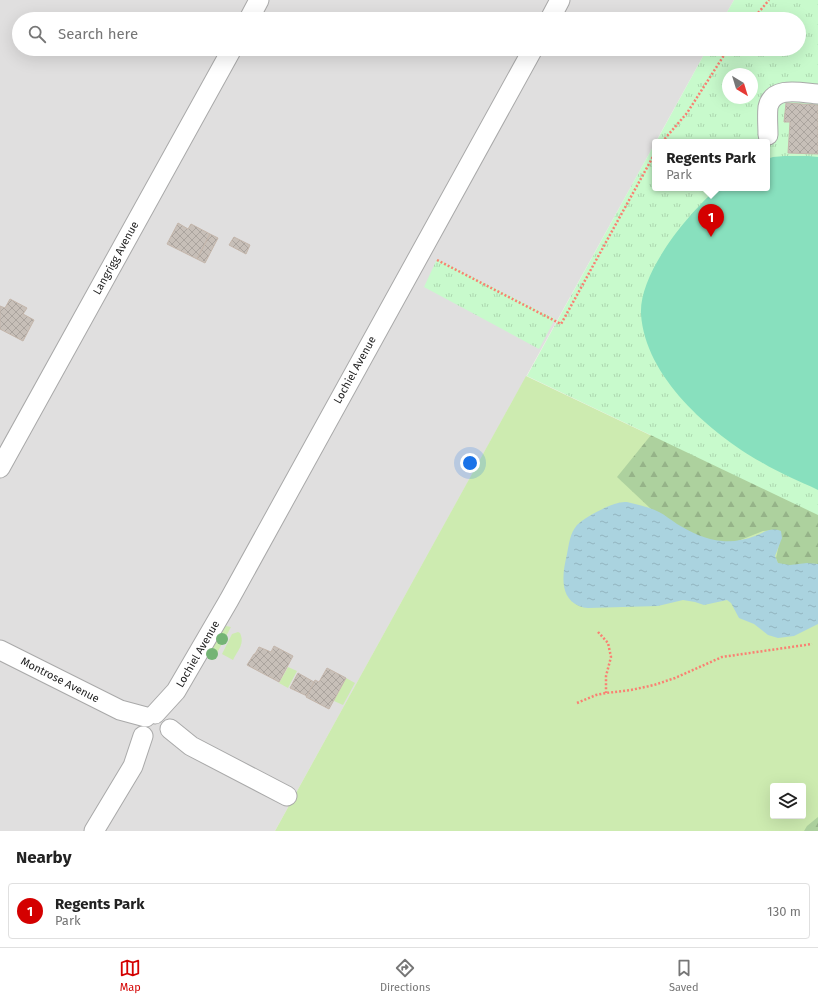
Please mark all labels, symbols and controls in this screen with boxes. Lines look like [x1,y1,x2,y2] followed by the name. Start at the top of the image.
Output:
[12,12,806,56] search box
[26,23,48,45] icon: search
[58,25,138,43] text: Search here
[722,68,758,104] north arrow
[652,139,770,191] popup
[666,149,756,167] text: Regents Park
[666,167,692,182] text: Park
[698,204,724,237] pin: 1
[91,219,141,297] street label: Langrigg Avenue
[331,334,379,406] street label: Lochiel Avenue
[460,453,480,473] your location
[174,618,222,690] street label: Lochiel Avenue
[19,655,101,705] street label: Montrose Avenue
[770,783,806,819] map controls
[770,783,806,819] button: layers
[16,847,71,868] text: Nearby
[55,895,145,913] text: Regents Park
[27,904,33,919] text: 1
[767,904,801,919] text: 130 m
[55,913,81,928] text: Park
[119,957,141,994] tab: Map
[380,957,430,994] tab: Directions
[669,957,699,994] tab: Saved

